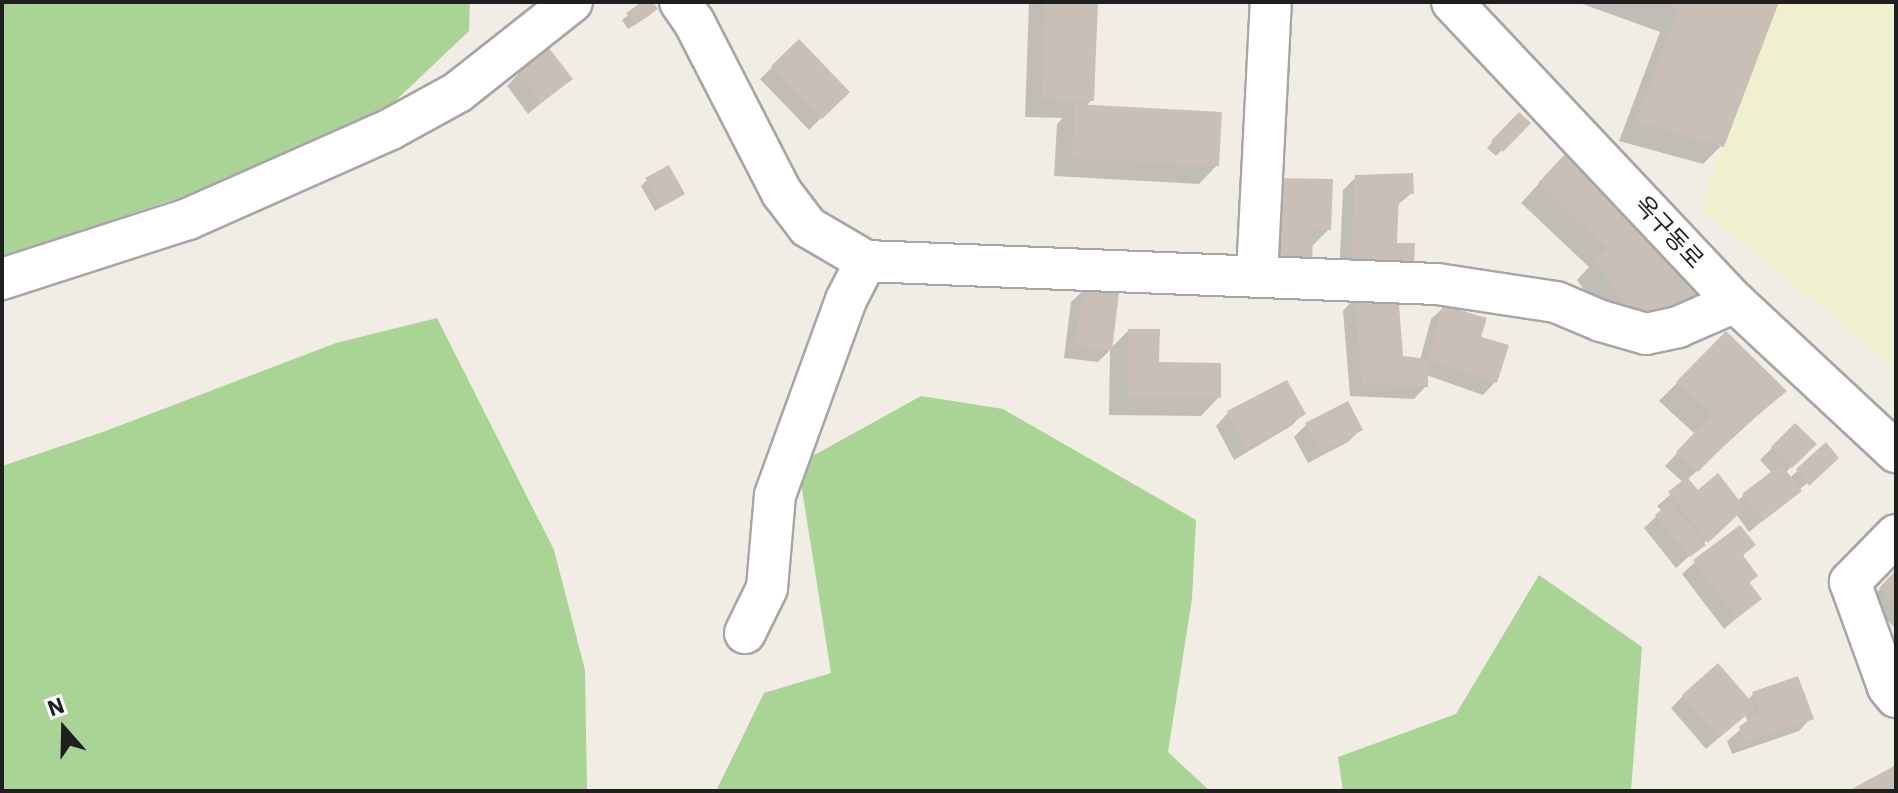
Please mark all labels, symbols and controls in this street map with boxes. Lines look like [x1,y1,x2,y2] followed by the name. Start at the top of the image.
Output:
[1628,190,1710,274] street label: 옥구동로
[24,689,104,769] north arrow
[43,690,68,722] text: N

